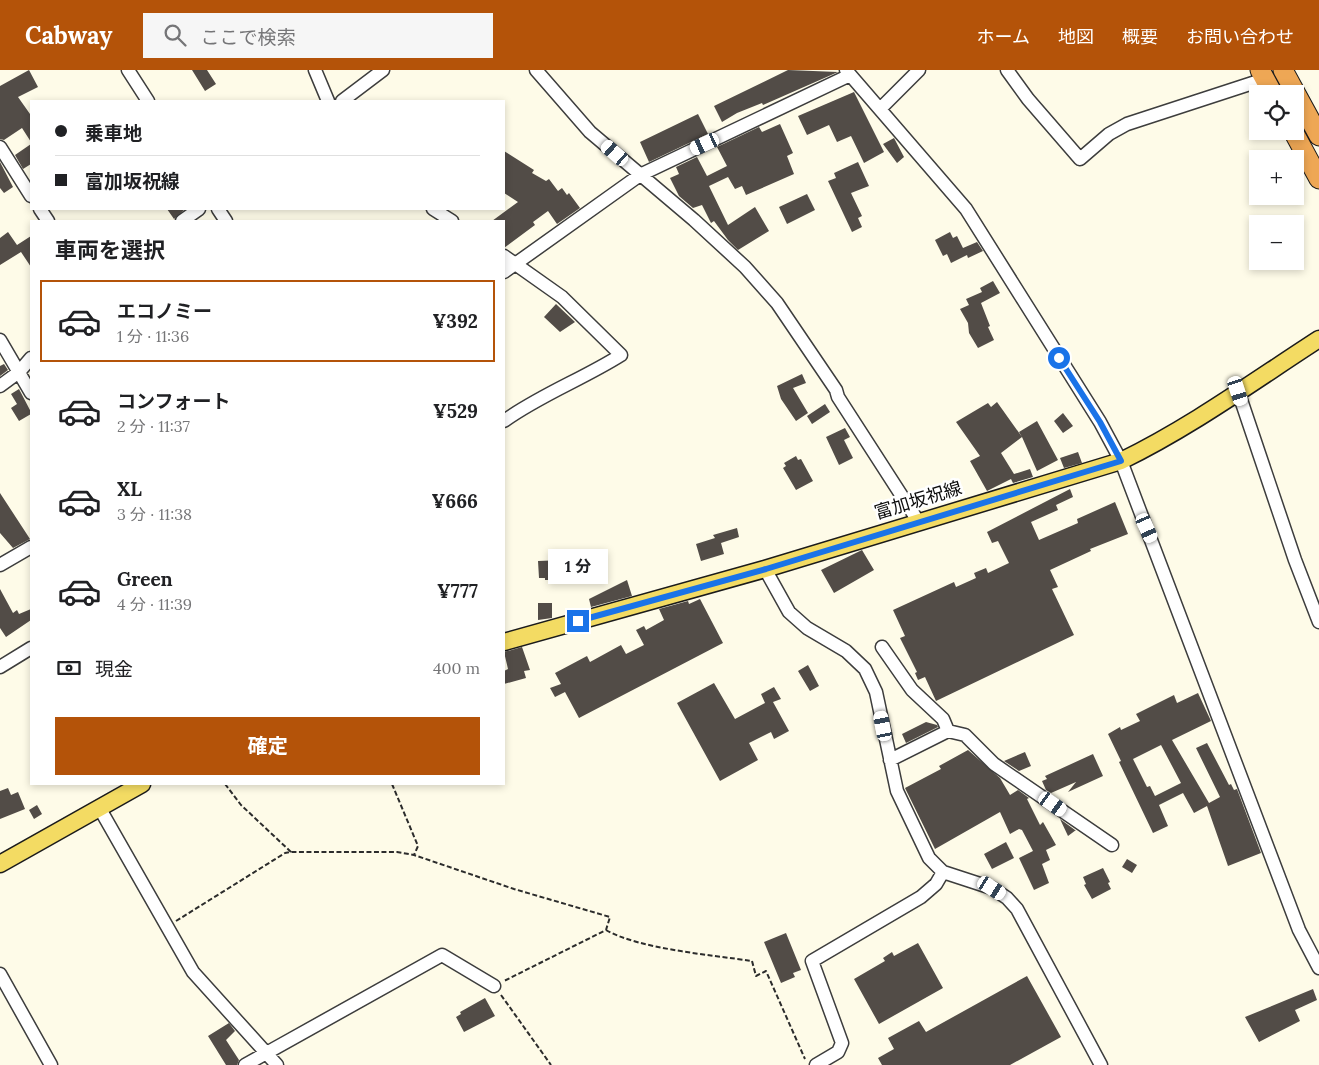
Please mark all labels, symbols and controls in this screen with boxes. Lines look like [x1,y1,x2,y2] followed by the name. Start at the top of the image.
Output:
[143,13,493,58] search box
[25,20,113,51] text: Cabway
[161,21,189,49] icon: search
[201,25,296,49] text: ここで検索
[977,25,1030,48] text: ホーム
[1058,25,1094,48] text: 地図
[1122,25,1158,48] text: 概要
[1186,25,1294,48] text: お問い合わせ
[1249,85,1304,270] map controls
[1249,85,1304,140] button: locate
[85,121,142,145] text: 乗車地
[688,131,721,157] car
[598,137,631,169] car
[1249,150,1304,205] button: +
[85,169,180,193] text: 富加坂祝線
[1249,215,1304,270] button: −
[55,236,165,264] text: 車両を選択
[57,299,102,344] icon: car
[117,299,212,323] text: エコノミー
[433,309,478,333] text: ¥392
[117,326,189,346] text: 1 分 · 11:36
[1048,347,1070,369] route start
[1226,374,1249,408] car
[57,389,102,434] icon: car
[117,389,230,413] text: コンフォート
[433,399,478,423] text: ¥529
[117,416,190,436] text: 2 分 · 11:37
[872,476,964,524] street label: 富加坂祝線
[117,477,142,501] text: XL
[57,479,102,524] icon: car
[432,489,478,513] text: ¥666
[117,504,192,524] text: 3 分 · 11:38
[1134,511,1159,545] car
[548,548,608,584] callout: 1 分
[565,556,591,576] text: 1 分
[117,567,173,591] text: Green
[57,569,102,614] icon: car
[437,579,478,603] text: ¥777
[117,594,192,614] text: 4 分 · 11:39
[567,610,589,632] route end
[55,654,83,682] icon: cash
[95,657,133,681] text: 現金
[433,658,480,678] text: 400 m
[872,710,893,742] car
[55,717,480,775] button: 確定
[1036,789,1069,819] car
[975,874,1008,902] car

